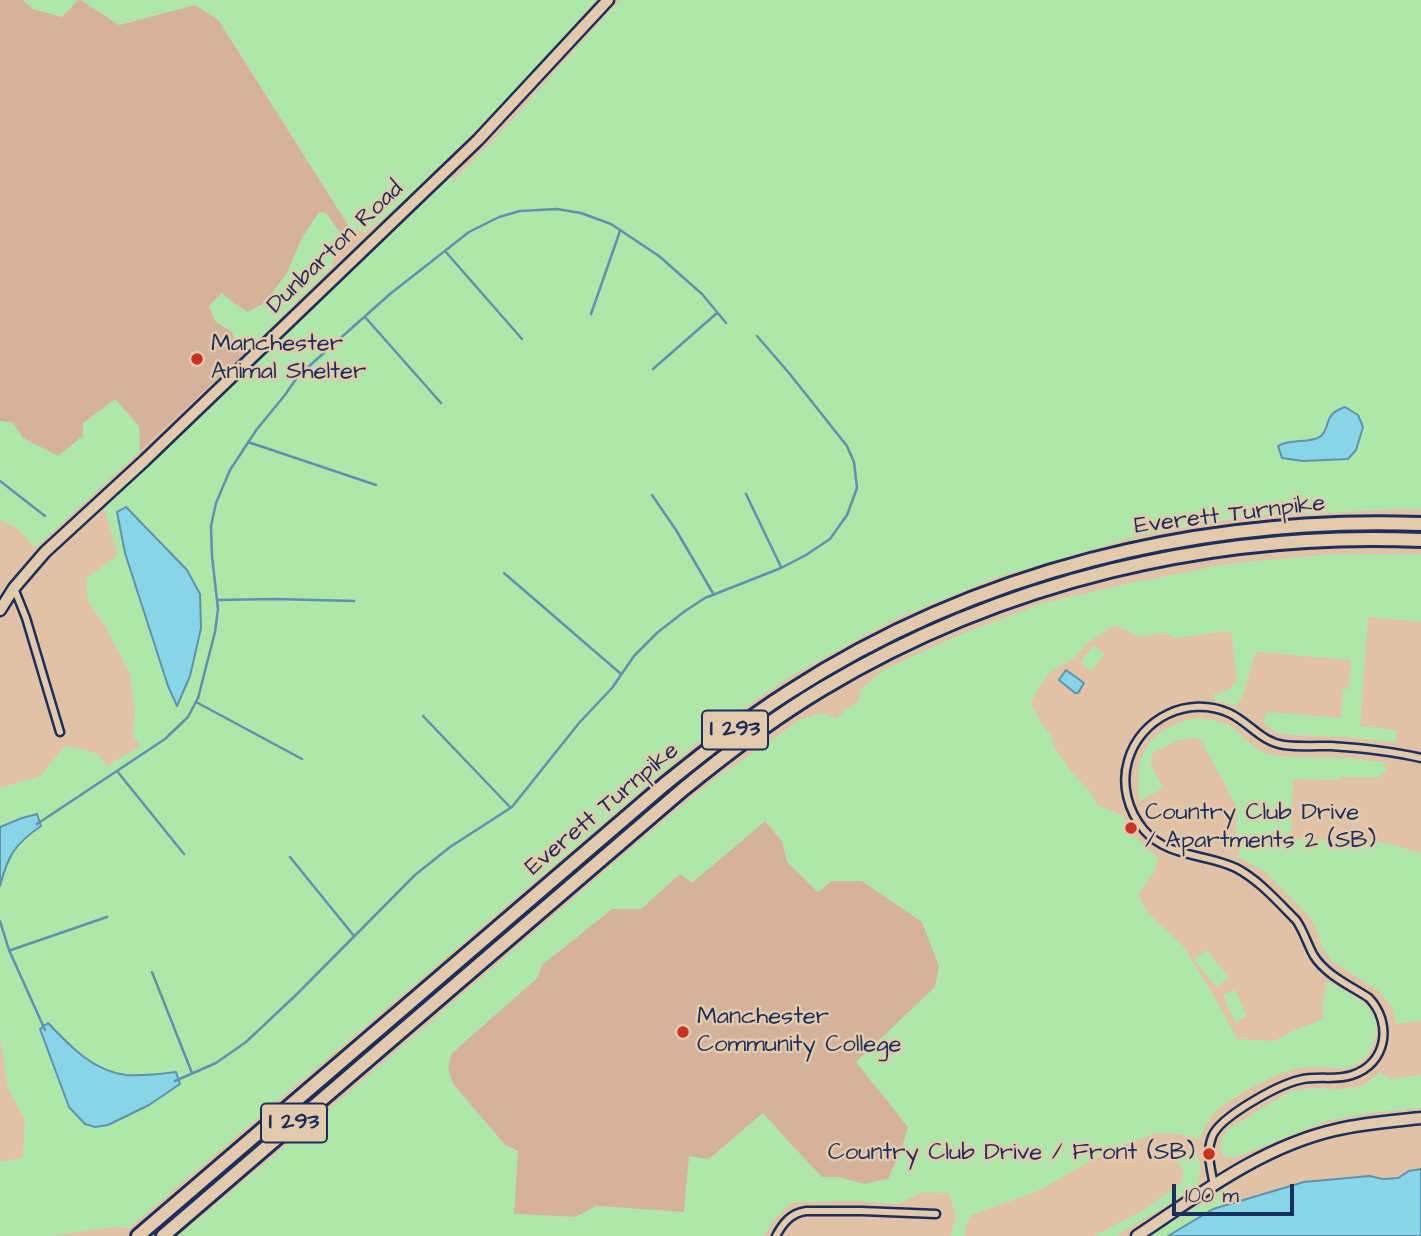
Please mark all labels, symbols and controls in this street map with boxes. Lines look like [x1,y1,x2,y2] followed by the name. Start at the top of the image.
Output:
[262,176,410,320] street label: Dunbarton Road
[211,331,366,387] place label: Manchester Animal Shelter
[189,351,205,367] marker: Manchester Animal Shelter
[1133,490,1327,542] street label: Everett Turnpike
[702,710,768,750] road number: I 293
[520,737,686,883] street label: Everett Turnpike
[1145,800,1376,856] place label: Country Club Drive / Apartments 2 (SB)
[1123,820,1139,836] marker: Country Club Drive / Apartments 2 (SB)
[697,1004,902,1060] place label: Manchester Community College
[675,1024,691,1040] marker: Manchester Community College
[261,1104,327,1142] road number: I 293
[828,1140,1195,1168] place label: Country Club Drive / Front (SB)
[1201,1146,1217,1162] marker: Country Club Drive / Front (SB)
[1176,1170,1298,1214] scale bar
[1185,1181,1239,1210] text: 100 m

